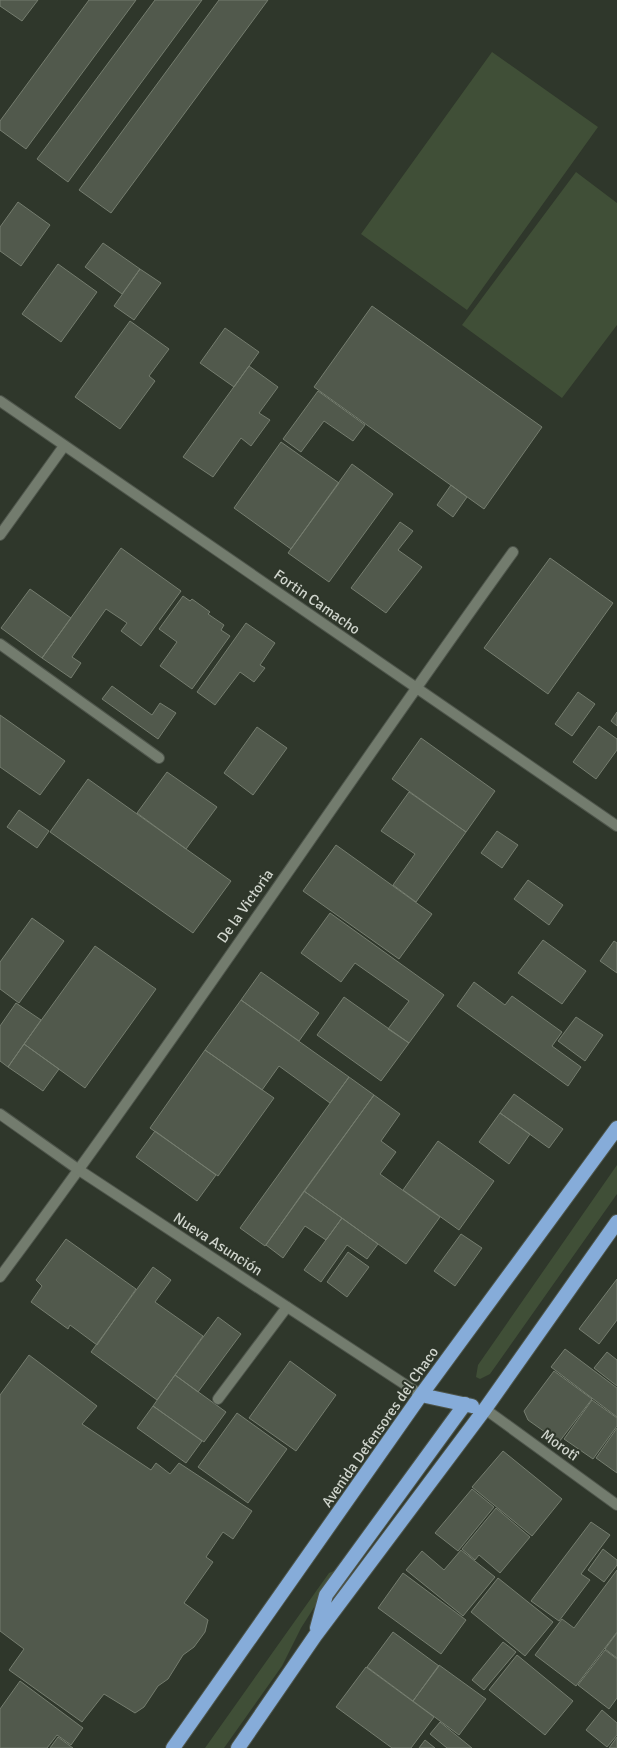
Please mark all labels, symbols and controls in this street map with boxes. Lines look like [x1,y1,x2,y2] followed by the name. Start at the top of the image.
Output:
[270,566,364,638] street label: Fortin Camacho
[213,866,277,946] street label: De la Victoria
[170,1208,266,1280] street label: Nueva Asunción
[318,1343,442,1511] street label: Avenida Defensores del Chaco
[538,1425,583,1465] street label: Morotî

